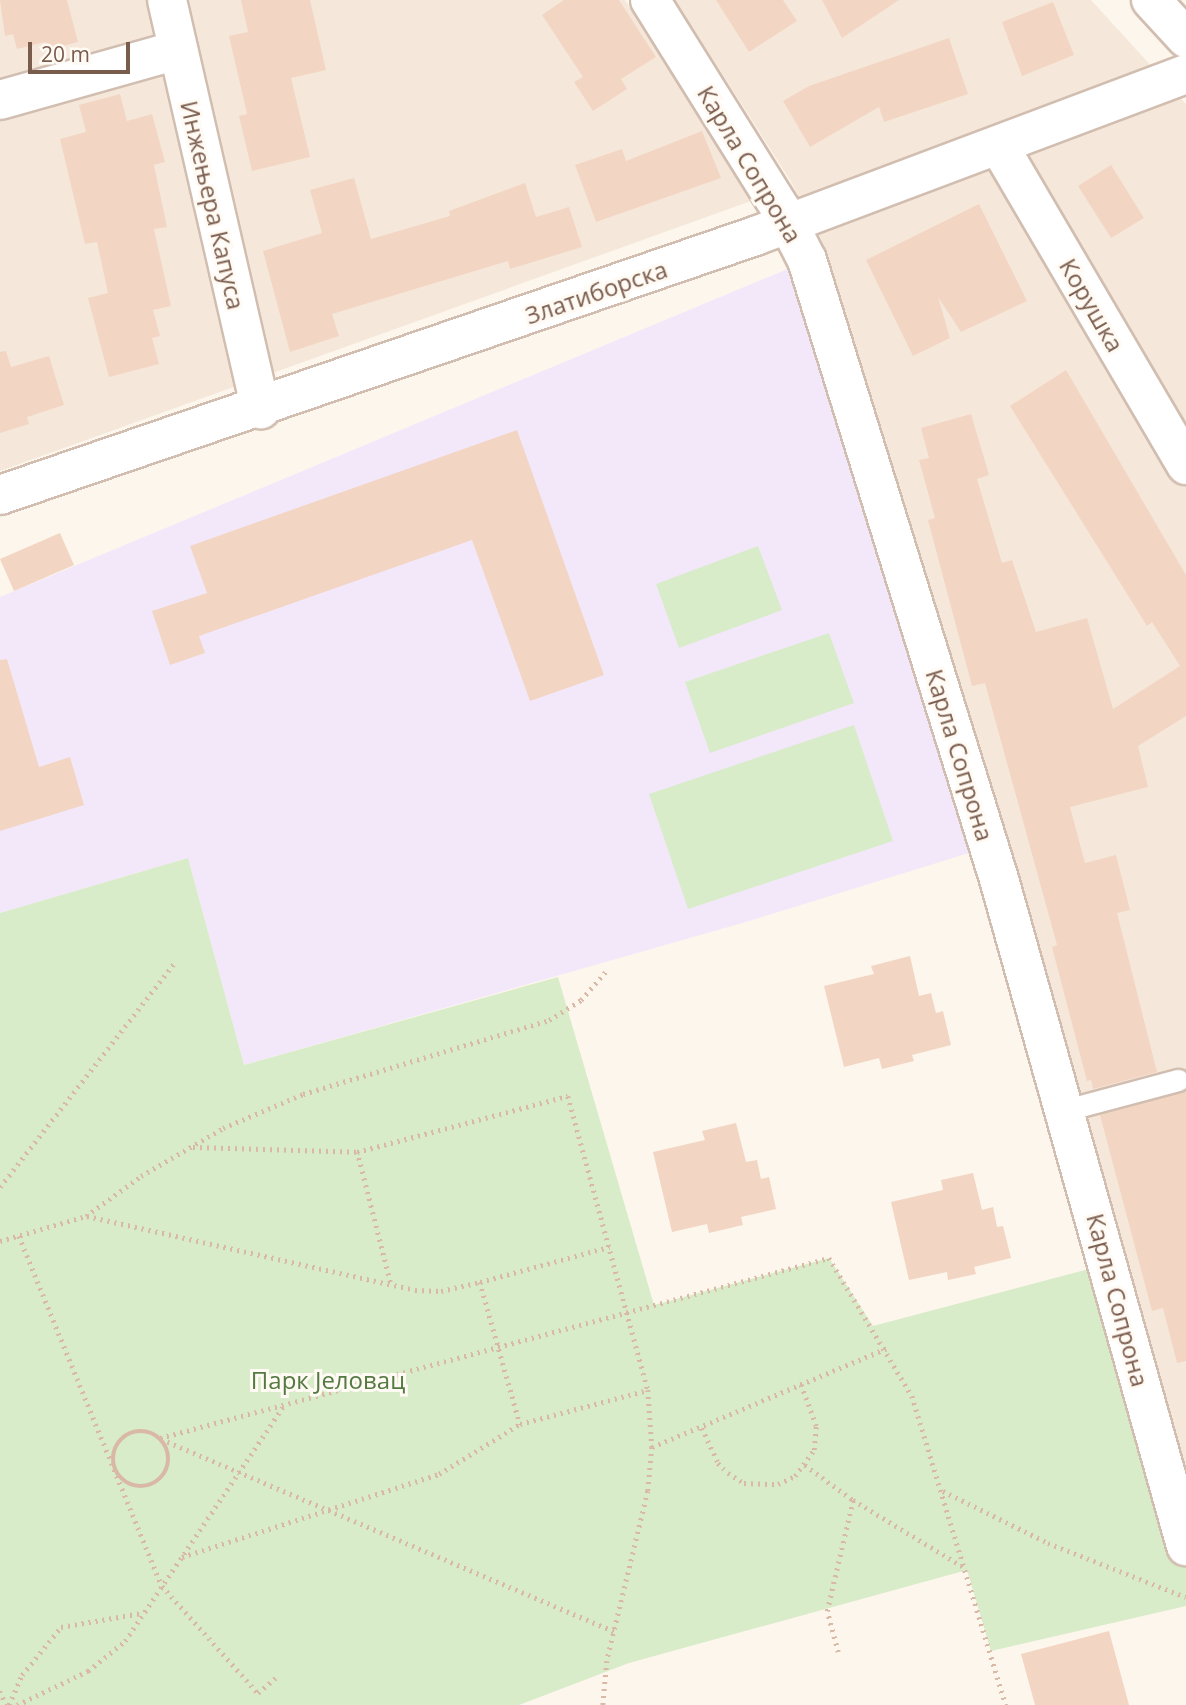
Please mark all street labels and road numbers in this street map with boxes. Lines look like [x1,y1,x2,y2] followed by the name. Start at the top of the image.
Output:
[692,80,808,248] street label: Карла Сопрона
[175,98,251,312] street label: Инжењера Капуса
[1054,253,1130,357] street label: Корушка
[521,254,671,330] street label: Златиборска
[920,666,1000,844] street label: Карла Сопрона
[1081,1210,1155,1390] street label: Карла Сопрона

